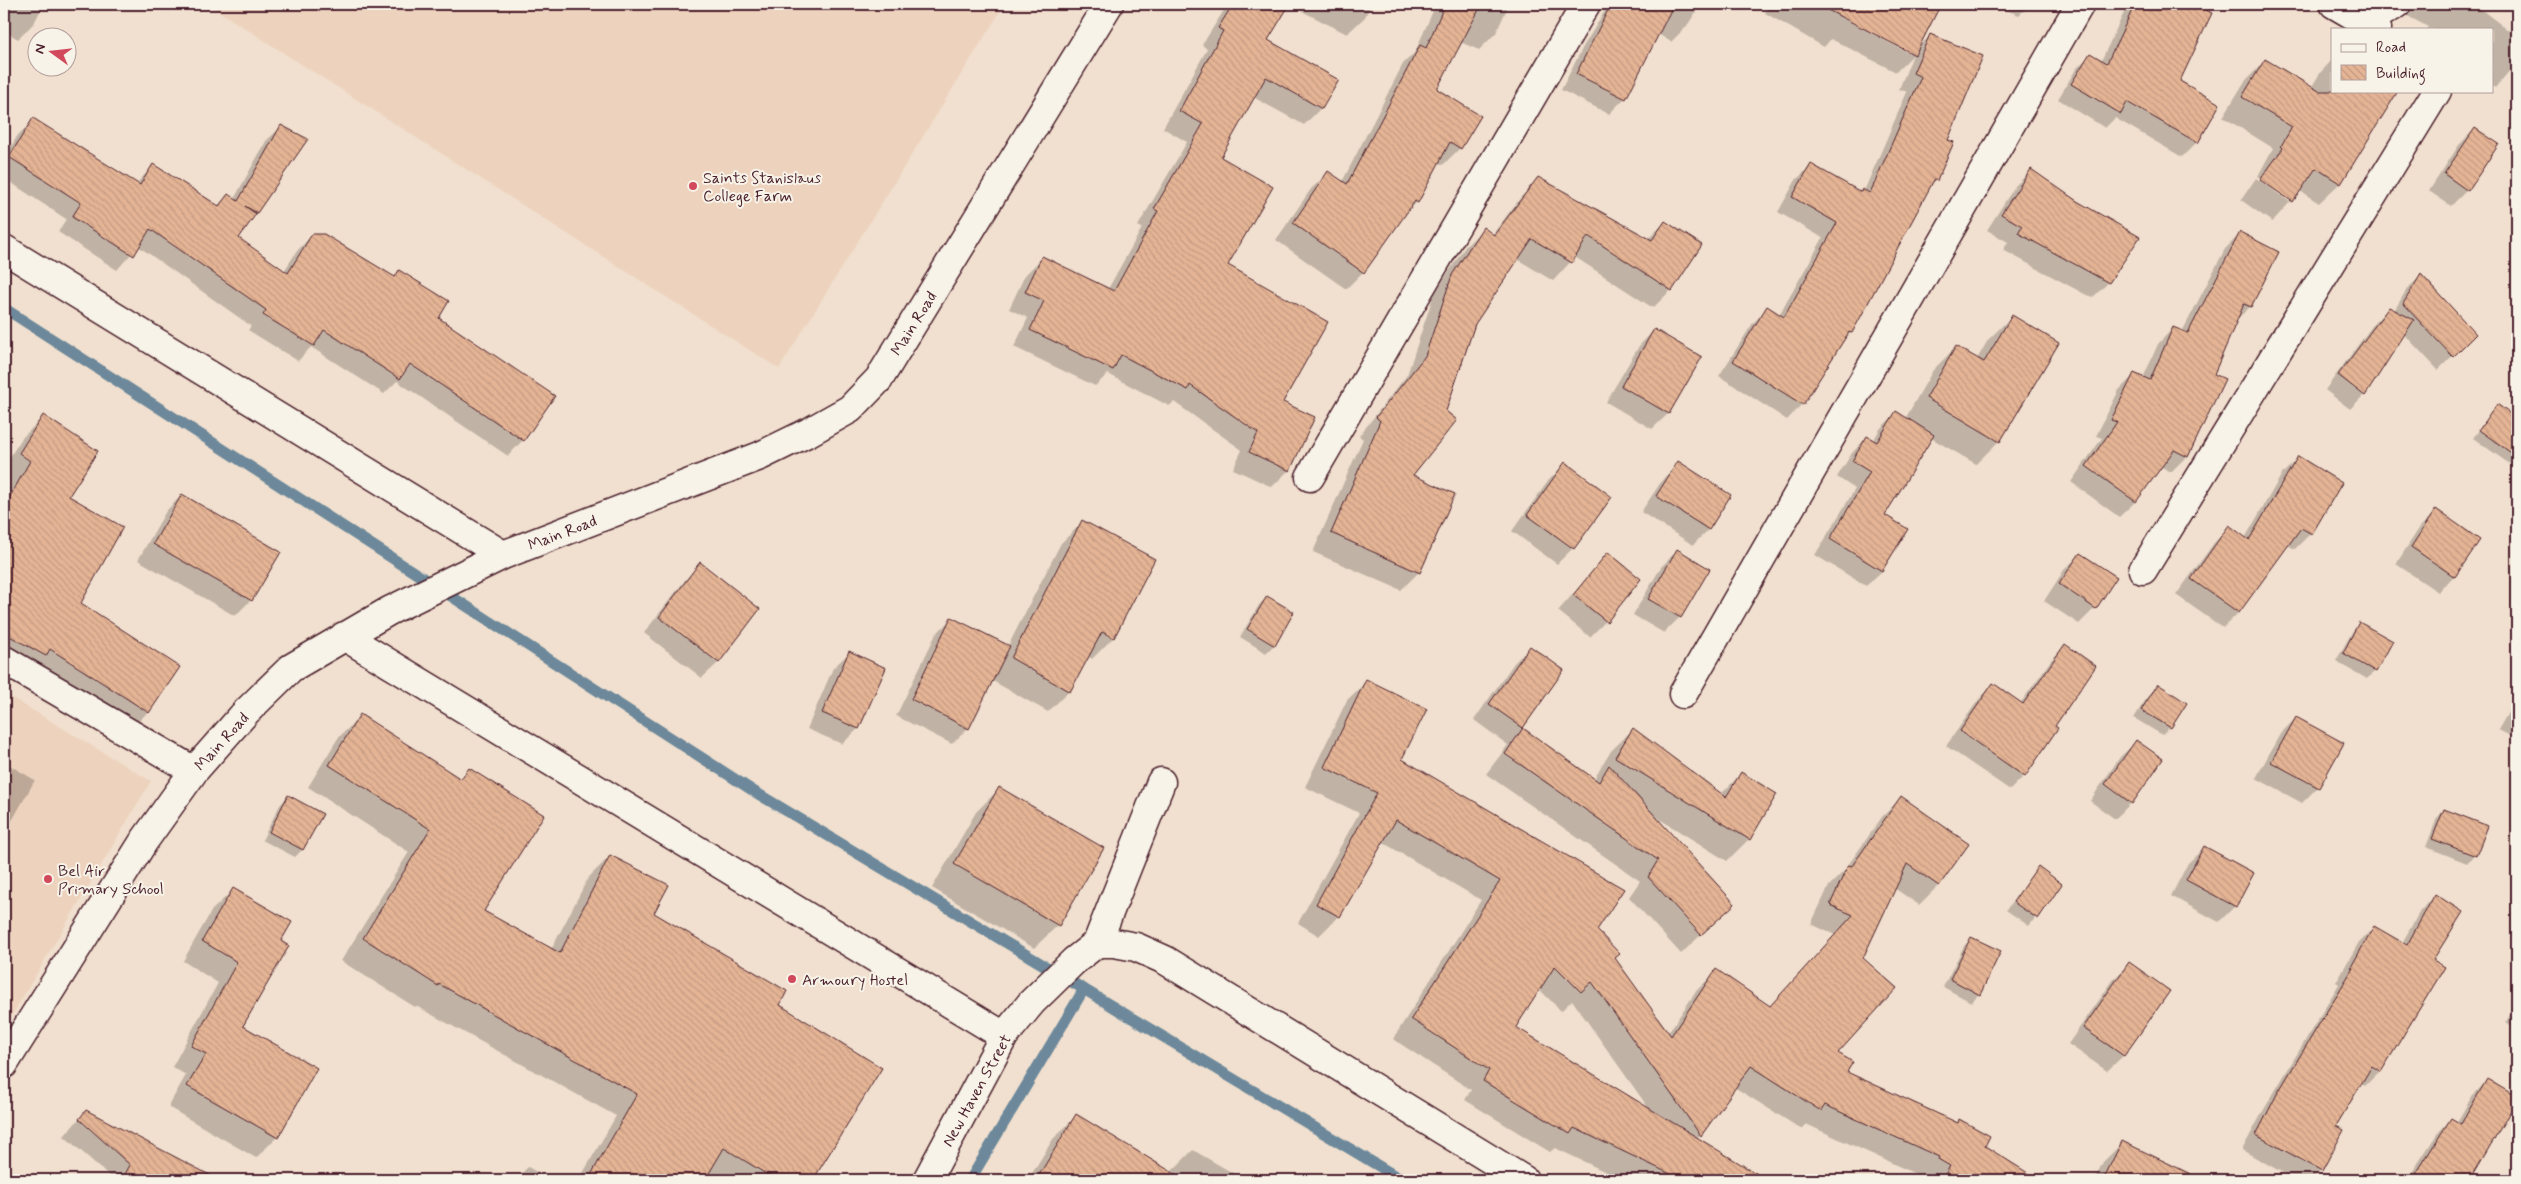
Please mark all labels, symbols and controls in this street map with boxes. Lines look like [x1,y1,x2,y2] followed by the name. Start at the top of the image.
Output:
[28,28,78,78] north arrow
[2331,28,2494,92] legend
[2376,38,2406,58] text: Road
[31,42,50,56] text: N
[2376,64,2426,85] text: Building
[703,168,821,207] place label: Saints Stanislaus College Farm
[687,180,699,192] marker: Saints Stanislaus College Farm
[886,288,942,360] street label: Main Road
[525,511,600,556] street label: Main Road
[190,708,254,776] street label: Main Road
[58,861,164,900] place label: Bel Air Primary School
[42,873,54,885] marker: Bel Air Primary School
[802,970,908,991] place label: Armoury Hostel
[786,973,798,985] marker: Armoury Hostel
[938,1030,1017,1151] street label: New Haven Street

